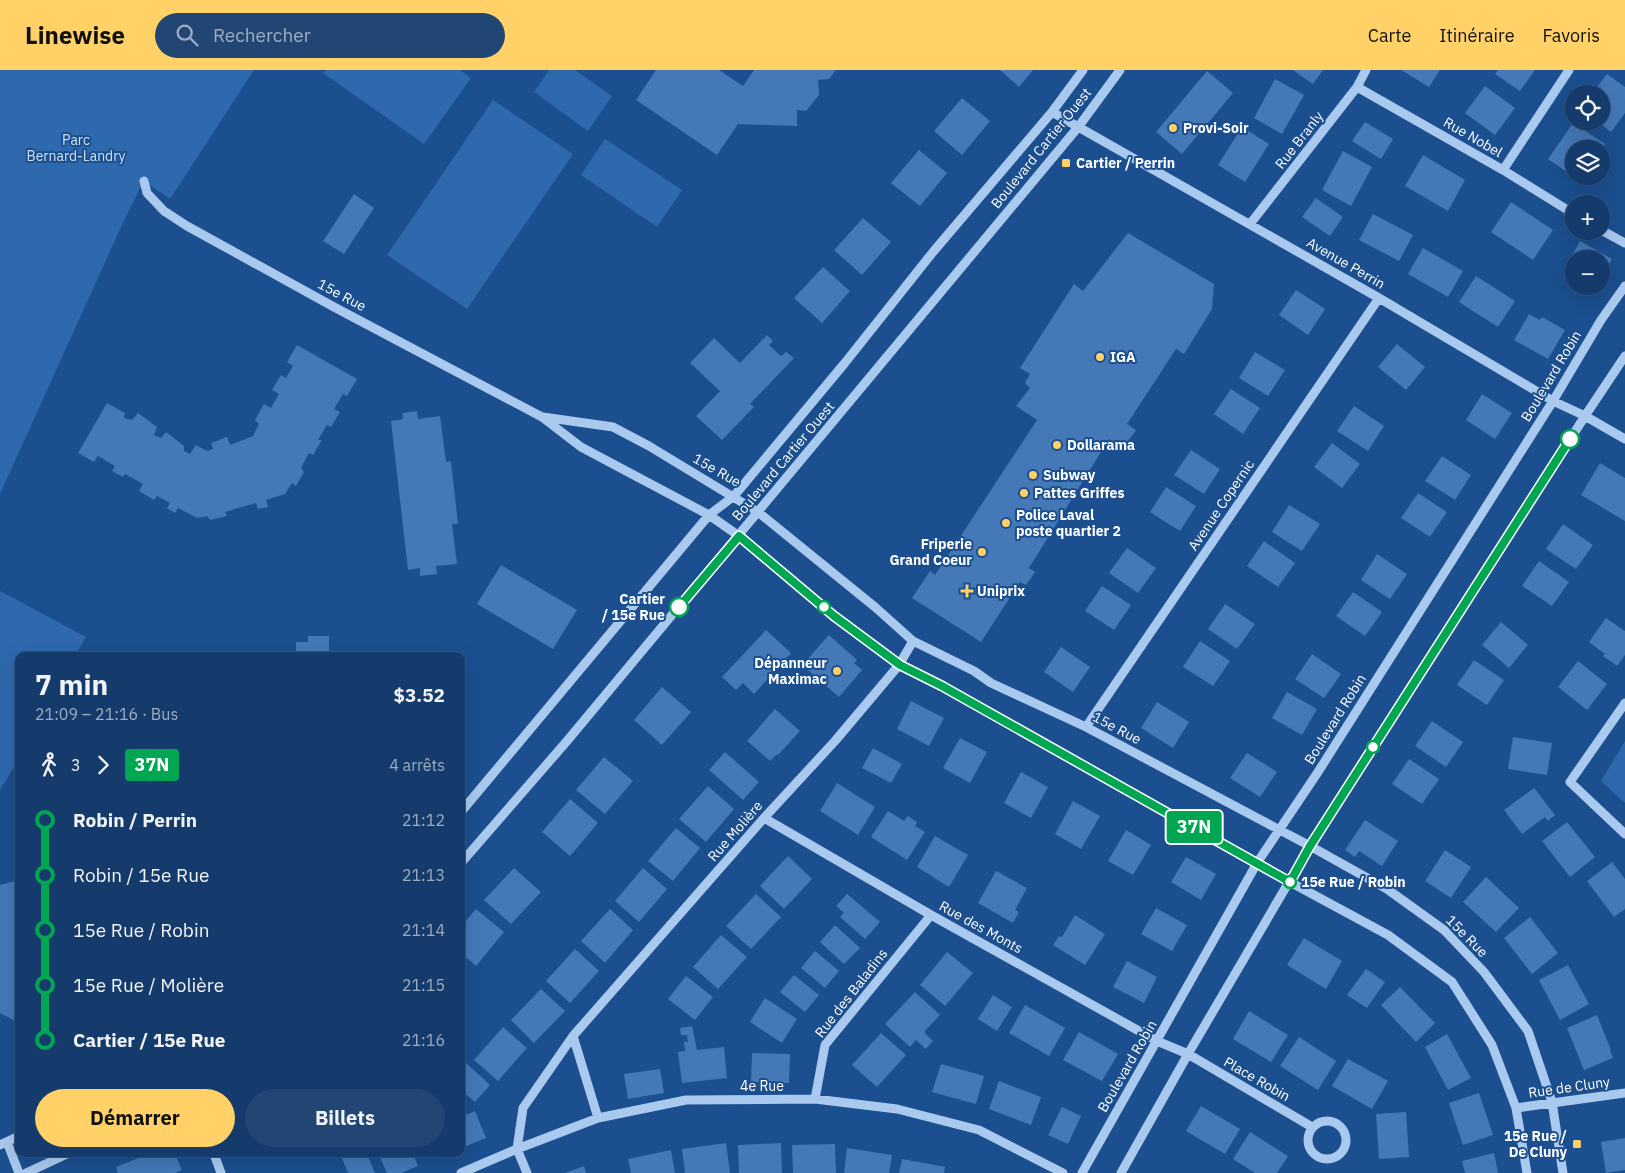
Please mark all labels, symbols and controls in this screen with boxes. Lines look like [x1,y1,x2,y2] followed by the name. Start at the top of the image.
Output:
[155,13,505,58] search box
[25,19,125,51] text: Linewise
[173,21,201,49] icon: search
[213,23,311,47] text: Rechercher
[1368,24,1411,47] text: Carte
[1439,24,1515,47] text: Itinéraire
[1543,24,1600,47] text: Favoris
[987,84,1095,212] street label: Boulevard Cartier Ouest
[1565,85,1610,295] map controls
[1565,85,1610,130] button: locate
[1271,108,1327,172] street label: Rue Branly
[1440,113,1506,161] street label: Rue Nobel
[1183,119,1249,137] place label: Provi-Soir
[1167,122,1179,134] marker: Provi-Soir
[27,131,125,165] park label: Parc Bernard-Landry
[1565,140,1610,185] button: layers
[1076,154,1175,172] place label: Cartier / Perrin
[1060,157,1072,169] marker: Cartier / Perrin
[1565,195,1610,240] button: +
[1304,233,1388,293] street label: Avenue Perrin
[1565,250,1610,295] button: −
[315,275,370,315] street label: 15e Rue
[1517,327,1585,425] street label: Boulevard Robin
[1110,348,1136,366] place label: IGA
[1094,351,1106,363] marker: IGA
[728,398,838,524] street label: Boulevard Cartier Ouest
[1560,429,1580,449] unlabelled marker
[1067,436,1135,454] place label: Dollarama
[1051,439,1063,451] marker: Dollarama
[690,449,744,491] street label: 15e Rue
[1184,456,1258,554] street label: Avenue Copernic
[1043,466,1096,484] place label: Subway
[1027,469,1039,481] marker: Subway
[1034,484,1124,502] place label: Pattes Griffes
[1018,487,1030,499] marker: Pattes Griffes
[1016,506,1121,540] place label: Police Laval poste quartier 2
[1000,517,1012,529] marker: Police Laval poste quartier 2
[889,535,972,569] place label: Friperie Grand Coeur
[976,546,988,558] marker: Friperie Grand Coeur
[977,582,1025,600] place label: Uniprix
[961,585,973,597] marker: Uniprix
[602,590,665,624] place label: Cartier / 15e Rue
[669,597,689,617] marker: Cartier / 15e Rue
[817,600,831,614] unlabelled marker
[754,654,827,688] place label: Dépanneur Maximac
[831,665,843,677] marker: Dépanneur Maximac
[35,666,108,703] text: 7 min
[1300,670,1370,768] street label: Boulevard Robin
[393,683,445,707] text: $3.52
[35,704,178,724] text: 21:09 – 21:16 · Bus
[1090,708,1145,748] street label: 15e Rue
[1366,740,1380,754] unlabelled marker
[35,751,63,779] icon: walk
[89,751,117,779] icon: forward
[135,753,169,776] text: 37N
[71,755,81,775] text: 3
[389,755,445,775] text: 4 arrêts
[704,797,767,865] street label: Rue Molière
[73,808,197,832] text: Robin / Perrin
[402,810,445,830] text: 21:12
[1165,811,1223,843] line badge: 37N
[1177,815,1211,838] text: 37N
[73,863,209,887] text: Robin / 15e Rue
[402,865,445,885] text: 21:13
[1301,873,1406,891] place label: 15e Rue / Robin
[1283,875,1297,889] marker: 15e Rue / Robin
[936,897,1026,957] street label: Rue des Monts
[1442,911,1492,961] street label: 15e Rue
[73,918,209,942] text: 15e Rue / Robin
[402,920,445,940] text: 21:14
[811,945,891,1041] street label: Rue des Baladins
[73,973,224,997] text: 15e Rue / Molière
[402,975,445,995] text: 21:15
[1093,1017,1161,1115] street label: Boulevard Robin
[73,1028,225,1052] text: Cartier / 15e Rue
[402,1030,445,1050] text: 21:16
[1221,1053,1293,1105] street label: Place Robin
[1527,1072,1611,1102] street label: Rue de Cluny
[740,1077,784,1095] street label: 4e Rue
[35,1089,235,1147] button: Démarrer
[245,1089,445,1147] button: Billets
[1504,1127,1568,1161] place label: 15e Rue / De Cluny
[1571,1138,1583,1150] marker: 15e Rue / De Cluny

